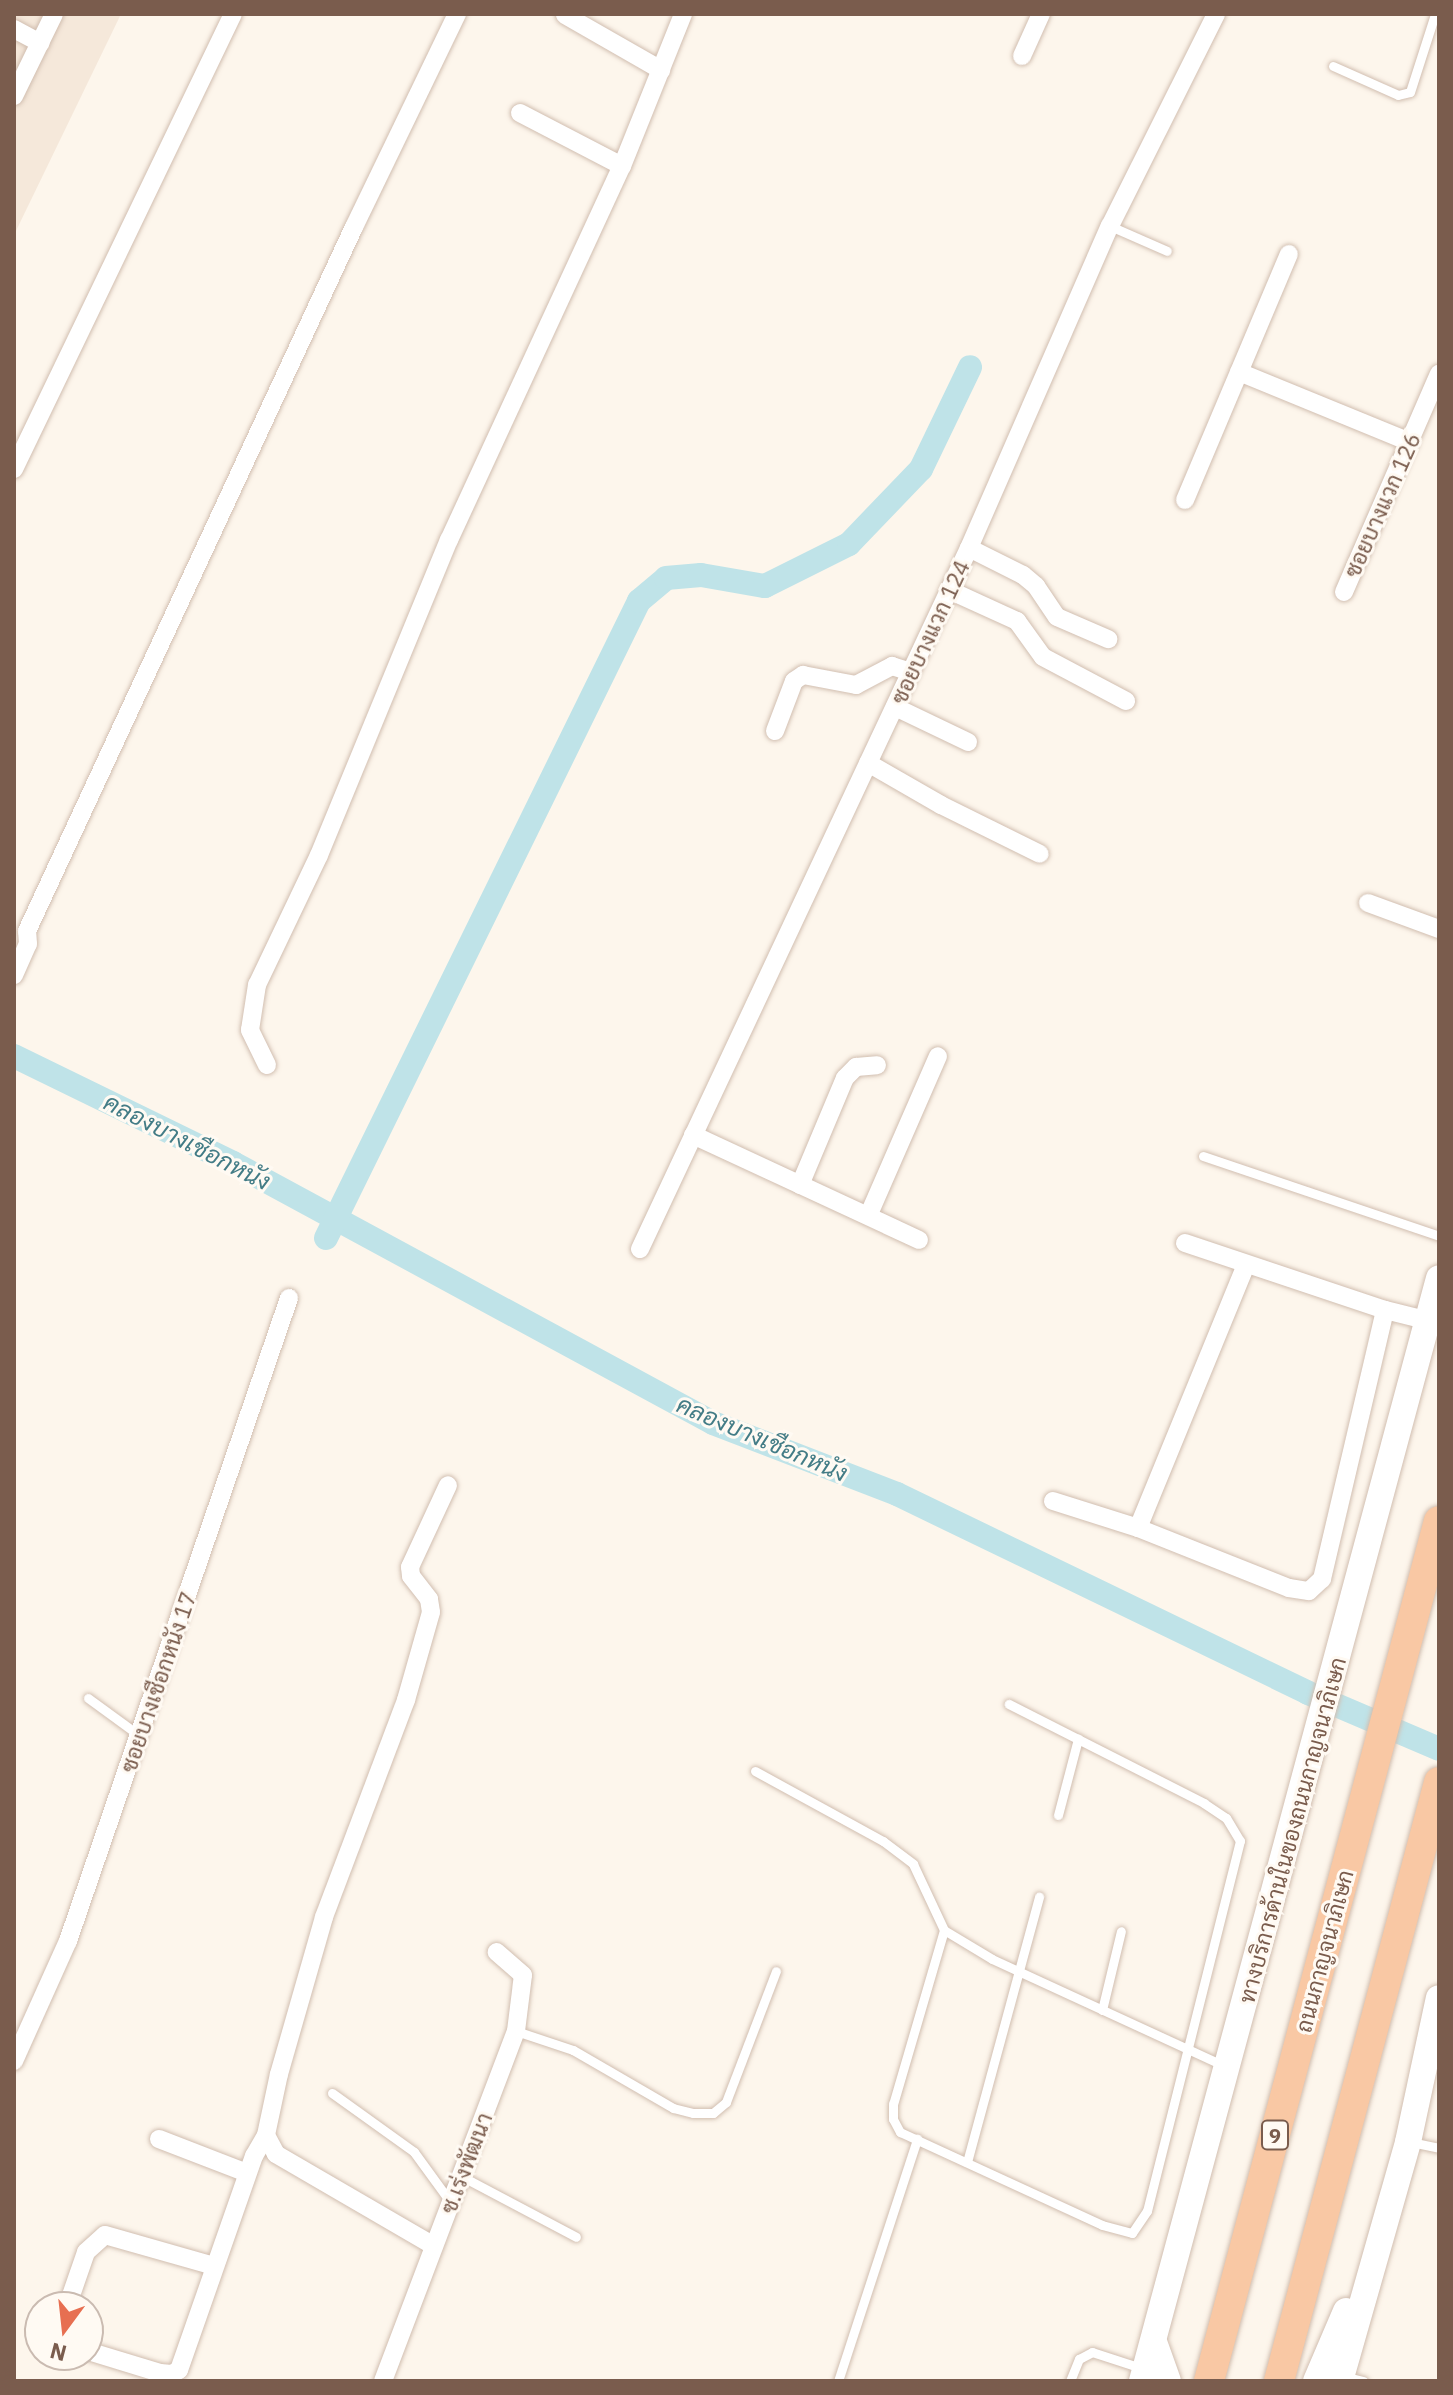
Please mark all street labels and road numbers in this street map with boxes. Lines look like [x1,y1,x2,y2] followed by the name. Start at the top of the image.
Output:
[1338,429,1426,581] street label: ซอยบางแวก 126
[885,556,975,708] street label: ซอยบางแวก 124
[115,1588,201,1776] street label: ซอยบางเชือกหนัง 17
[1233,1654,1351,2006] street label: ทางบริการด้านในของถนนกาญจนาภิเษก
[1290,1867,1358,2035] street label: ถนนกาญจนาภิเษก
[435,2109,497,2217] street label: ซ.เร่งพัฒนา
[1261,2119,1289,2151] road number: 9

